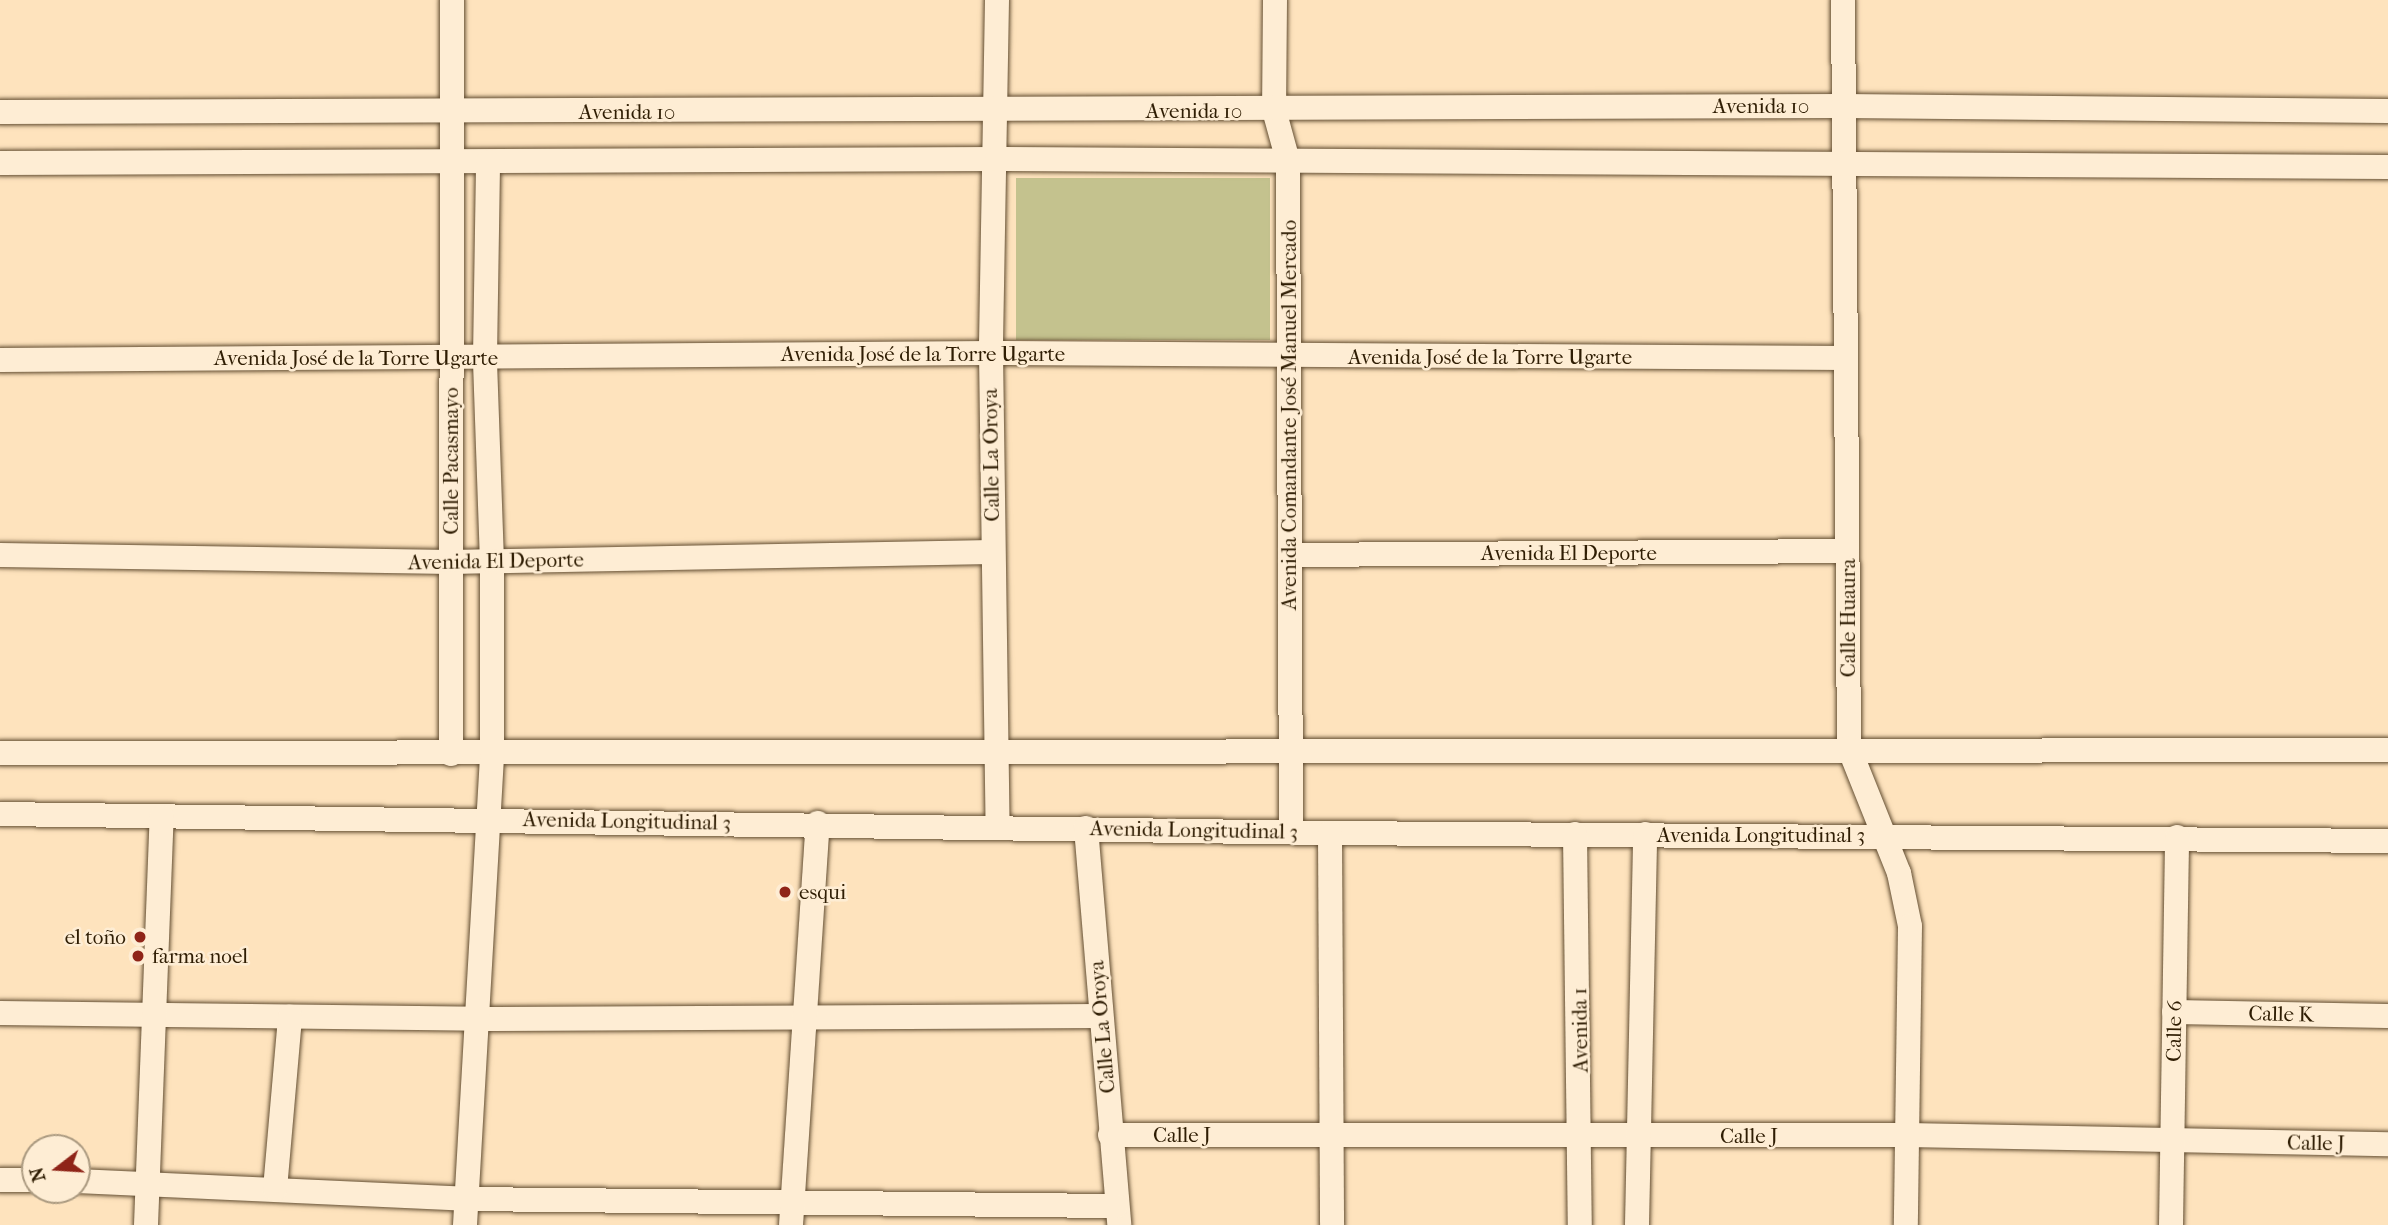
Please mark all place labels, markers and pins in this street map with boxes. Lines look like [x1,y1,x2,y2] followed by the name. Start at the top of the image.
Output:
[799,879,846,905] place label: esqui
[777,884,793,900] marker: esqui
[65,924,126,950] place label: el toño
[132,929,148,945] marker: el toño
[152,943,248,969] place label: farma noel
[130,948,146,964] marker: farma noel

